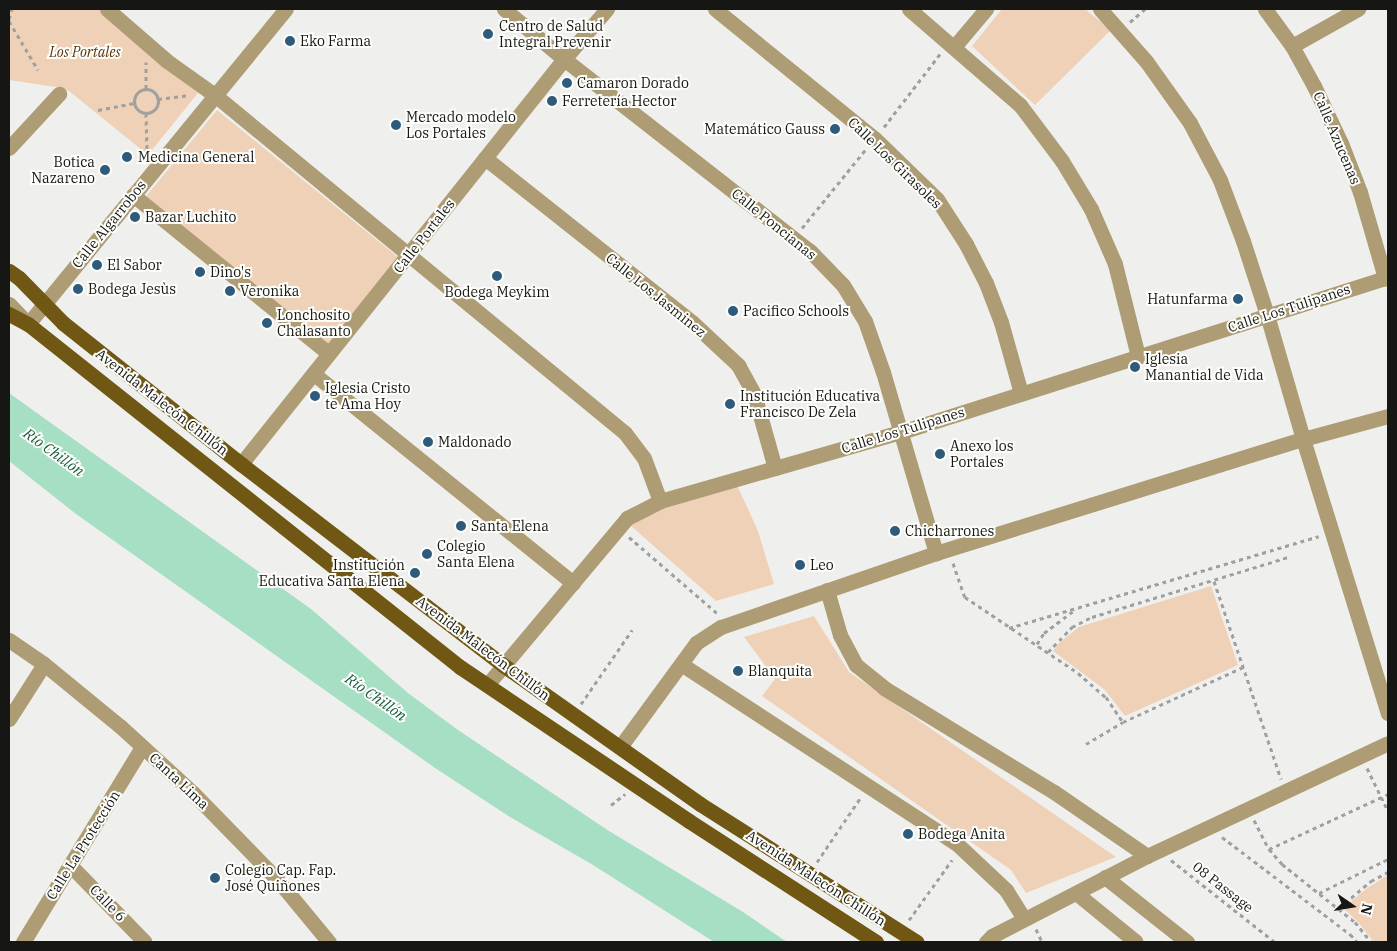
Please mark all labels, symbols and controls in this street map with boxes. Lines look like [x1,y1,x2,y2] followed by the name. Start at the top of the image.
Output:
[499,18,611,50] place label: Centro de Salud Integral Prevenir
[481,27,495,41] marker: Centro de Salud Integral Prevenir
[300,33,371,49] place label: Eko Farma
[284,35,296,47] marker: Eko Farma
[49,44,121,60] park label: Los Portales
[577,75,689,91] place label: Camaron Dorado
[561,77,573,89] marker: Camaron Dorado
[1310,89,1364,187] street label: Calle Azucenas
[562,93,676,109] place label: Ferretería Hector
[546,95,558,107] marker: Ferretería Hector
[406,109,516,142] place label: Mercado modelo Los Portales
[845,114,945,212] street label: Calle Los Girasoles
[390,119,402,131] marker: Mercado modelo Los Portales
[704,121,825,137] place label: Matemático Gauss
[829,123,841,135] marker: Matemático Gauss
[138,149,254,165] place label: Medicina General
[120,150,134,164] marker: Medicina General
[31,154,95,186] place label: Botica Nazareno
[99,164,111,176] marker: Botica Nazareno
[68,177,150,271] street label: Calle Algarrobos
[728,185,820,263] street label: Calle Poncianas
[390,196,458,276] street label: Calle Portales
[145,209,236,225] place label: Bazar Luchito
[129,211,141,223] marker: Bazar Luchito
[602,249,710,341] street label: Calle Los Jasminez
[107,257,162,273] place label: El Sabor
[91,259,103,271] marker: El Sabor
[210,264,251,280] place label: Dino's
[194,266,206,278] marker: Dino's
[491,270,503,282] marker: Bodega Meykim
[1226,280,1352,336] street label: Calle Los Tulipanes
[88,281,176,297] place label: Bodega Jesùs
[72,283,84,295] marker: Bodega Jesùs
[240,283,299,299] place label: Veronika
[445,284,549,300] place label: Bodega Meykim
[224,285,236,297] marker: Veronika
[1147,291,1228,307] place label: Hatunfarma
[1232,293,1244,305] marker: Hatunfarma
[743,303,849,319] place label: Pacifico Schools
[727,305,739,317] marker: Pacifico Schools
[277,307,351,340] place label: Lonchosito Chalasanto
[261,317,273,329] marker: Lonchosito Chalasanto
[93,345,231,459] street label: Avenida Malecón Chillón
[1145,351,1264,384] place label: Iglesia Manantial de Vida
[1129,361,1141,373] marker: Iglesia Manantial de Vida
[325,380,410,412] place label: Iglesia Cristo te Ama Hoy
[740,388,880,421] place label: Institución Educativa Francisco De Zela
[309,390,321,402] marker: Iglesia Cristo te Ama Hoy
[724,398,736,410] marker: Institución Educativa Francisco De Zela
[839,403,967,457] street label: Calle Los Tulipanes
[20,424,88,480] water label: Río Chillón
[438,434,511,450] place label: Maldonado
[422,436,434,448] marker: Maldonado
[950,438,1014,471] place label: Anexo los Portales
[934,448,946,460] marker: Anexo los Portales
[471,518,549,534] place label: Santa Elena
[455,520,467,532] marker: Santa Elena
[905,523,994,539] place label: Chicharrones
[889,525,901,537] marker: Chicharrones
[437,538,515,570] place label: Colegio Santa Elena
[421,548,433,560] marker: Colegio Santa Elena
[259,557,405,590] place label: Institución Educativa Santa Elena
[810,557,834,573] place label: Leo
[794,559,806,571] marker: Leo
[409,567,421,579] marker: Institución Educativa Santa Elena
[413,592,553,704] street label: Avenida Malecón Chillón
[748,663,812,679] place label: Blanquita
[732,665,744,677] marker: Blanquita
[342,669,410,725] water label: Río Chillón
[146,749,212,813] street label: Canta Lima
[43,787,123,903] street label: Calle La Protección
[918,826,1005,842] place label: Bodega Anita
[743,827,889,929] street label: Avenida Malecón Chillón
[902,828,914,840] marker: Bodega Anita
[1189,858,1257,916] street label: 08 Passage
[225,862,336,894] place label: Colegio Cap. Fap. José Quiñones
[209,872,221,884] marker: Colegio Cap. Fap. José Quiñones
[87,881,129,925] street label: Calle 6
[1327,881,1377,931] north arrow
[1357,902,1377,917] text: N

